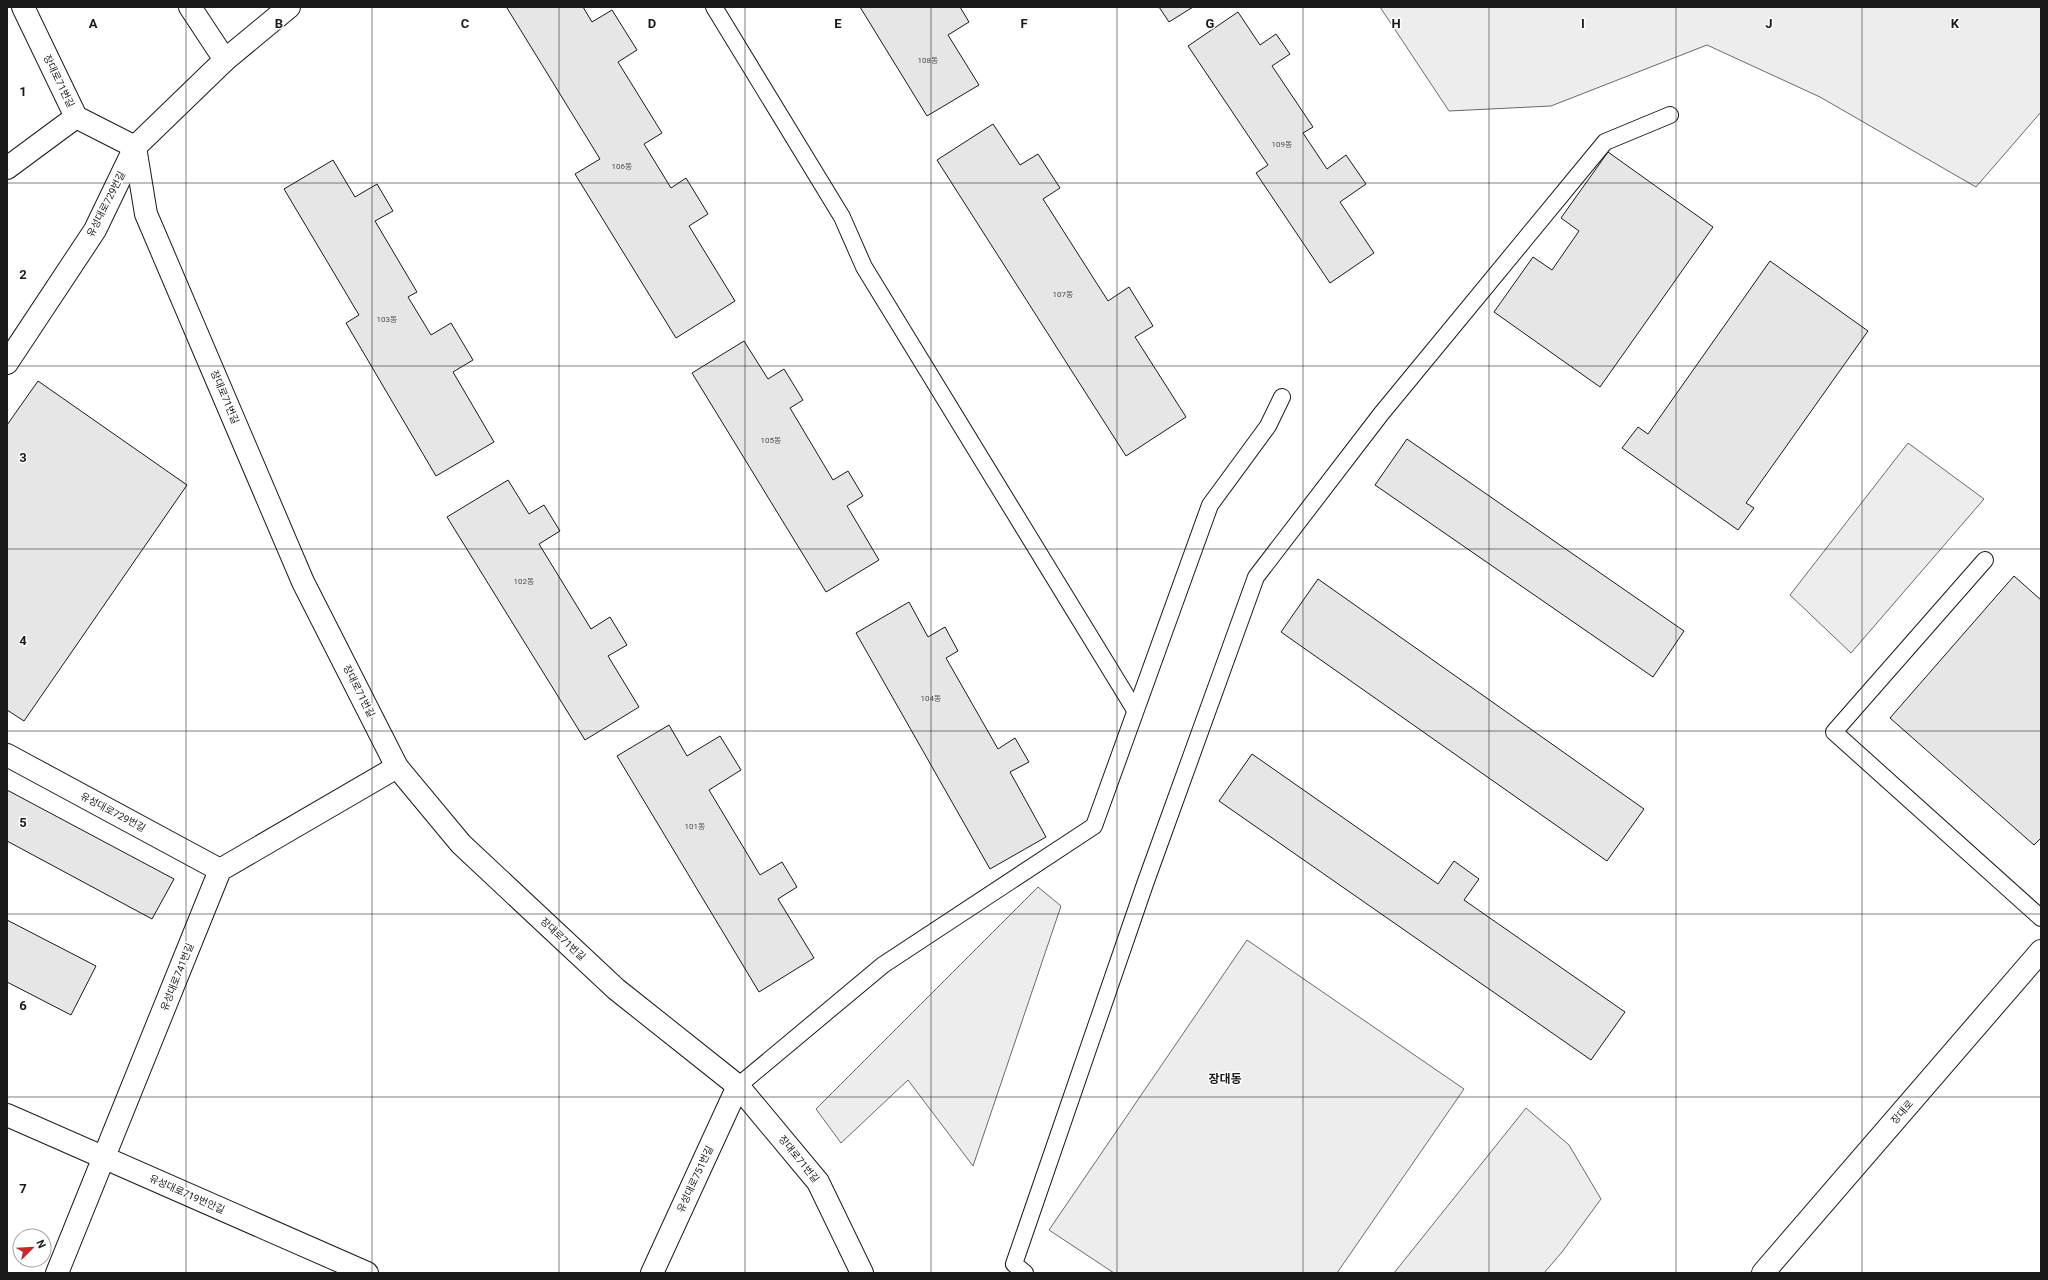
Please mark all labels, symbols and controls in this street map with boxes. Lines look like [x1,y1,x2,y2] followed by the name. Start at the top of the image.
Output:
[89,16,98,31] text: A
[275,16,283,31] text: B
[461,16,470,31] text: C
[648,16,656,31] text: D
[834,16,842,31] text: E
[1020,16,1028,31] text: F
[1206,16,1215,31] text: G
[1391,16,1401,31] text: H
[1581,16,1585,31] text: I
[1765,16,1773,31] text: J
[1951,16,1960,31] text: K
[42,53,76,109] street label: 장대로71번길
[918,56,938,65] house number: 108동
[19,84,27,99] text: 1
[1272,140,1292,149] house number: 109동
[612,162,632,171] house number: 106동
[85,169,127,239] street label: 유성대로729번길
[19,267,27,282] text: 2
[1053,290,1073,299] house number: 107동
[377,315,397,324] house number: 103동
[209,369,241,425] street label: 장대로71번길
[761,436,781,445] house number: 105동
[19,450,27,465] text: 3
[514,577,534,586] house number: 102동
[19,633,27,648] text: 4
[341,663,377,719] street label: 장대로71번길
[921,694,941,703] house number: 104동
[79,790,147,834] street label: 유성대로729번길
[19,815,27,830] text: 5
[685,822,705,831] house number: 101동
[538,915,588,963] street label: 장대로71번길
[158,942,196,1012] street label: 유성대로741번길
[19,998,27,1013] text: 6
[1208,1072,1242,1086] district label: 장대동
[1889,1098,1915,1126] street label: 장대로
[777,1133,821,1185] street label: 장대로71번길
[675,1144,715,1214] street label: 유성대로751번길
[148,1172,226,1216] street label: 유성대로719번안길
[19,1181,27,1196] text: 7
[12,1228,52,1268] north arrow
[33,1238,48,1251] text: N

